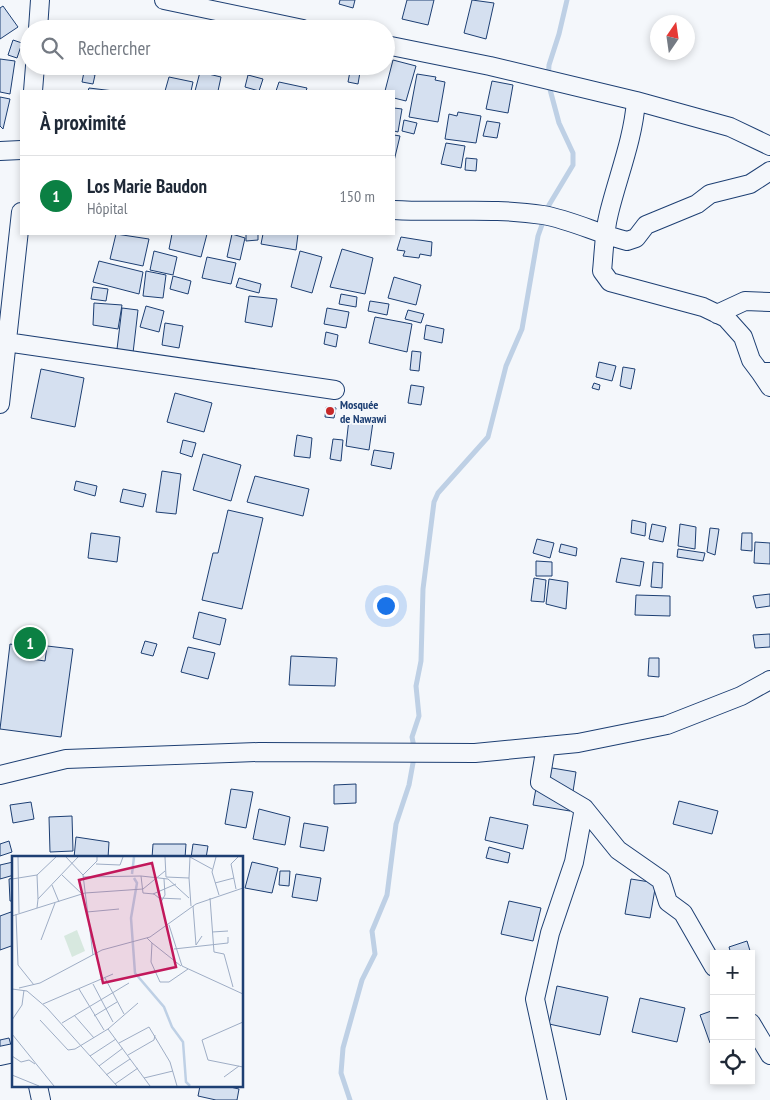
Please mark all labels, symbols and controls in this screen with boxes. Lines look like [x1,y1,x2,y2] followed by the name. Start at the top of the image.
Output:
[650,15,695,60] north arrow
[20,20,395,75] search box
[38,34,66,62] icon: search
[78,36,150,60] text: Rechercher
[40,109,126,136] text: À proximité
[87,174,207,198] text: Los Marie Baudon
[52,186,60,206] text: 1
[340,186,375,206] text: 150 m
[87,198,127,218] text: Hôpital
[340,397,387,426] place label: Mosquée de Nawawi
[324,405,336,417] marker: Mosquée de Nawawi
[373,593,399,619] your location
[14,624,46,662] pin: 1
[12,856,244,1088] inset map
[710,950,755,1085] map controls
[710,950,755,995] button: +
[710,995,755,1040] button: −
[710,1040,755,1085] button: locate

